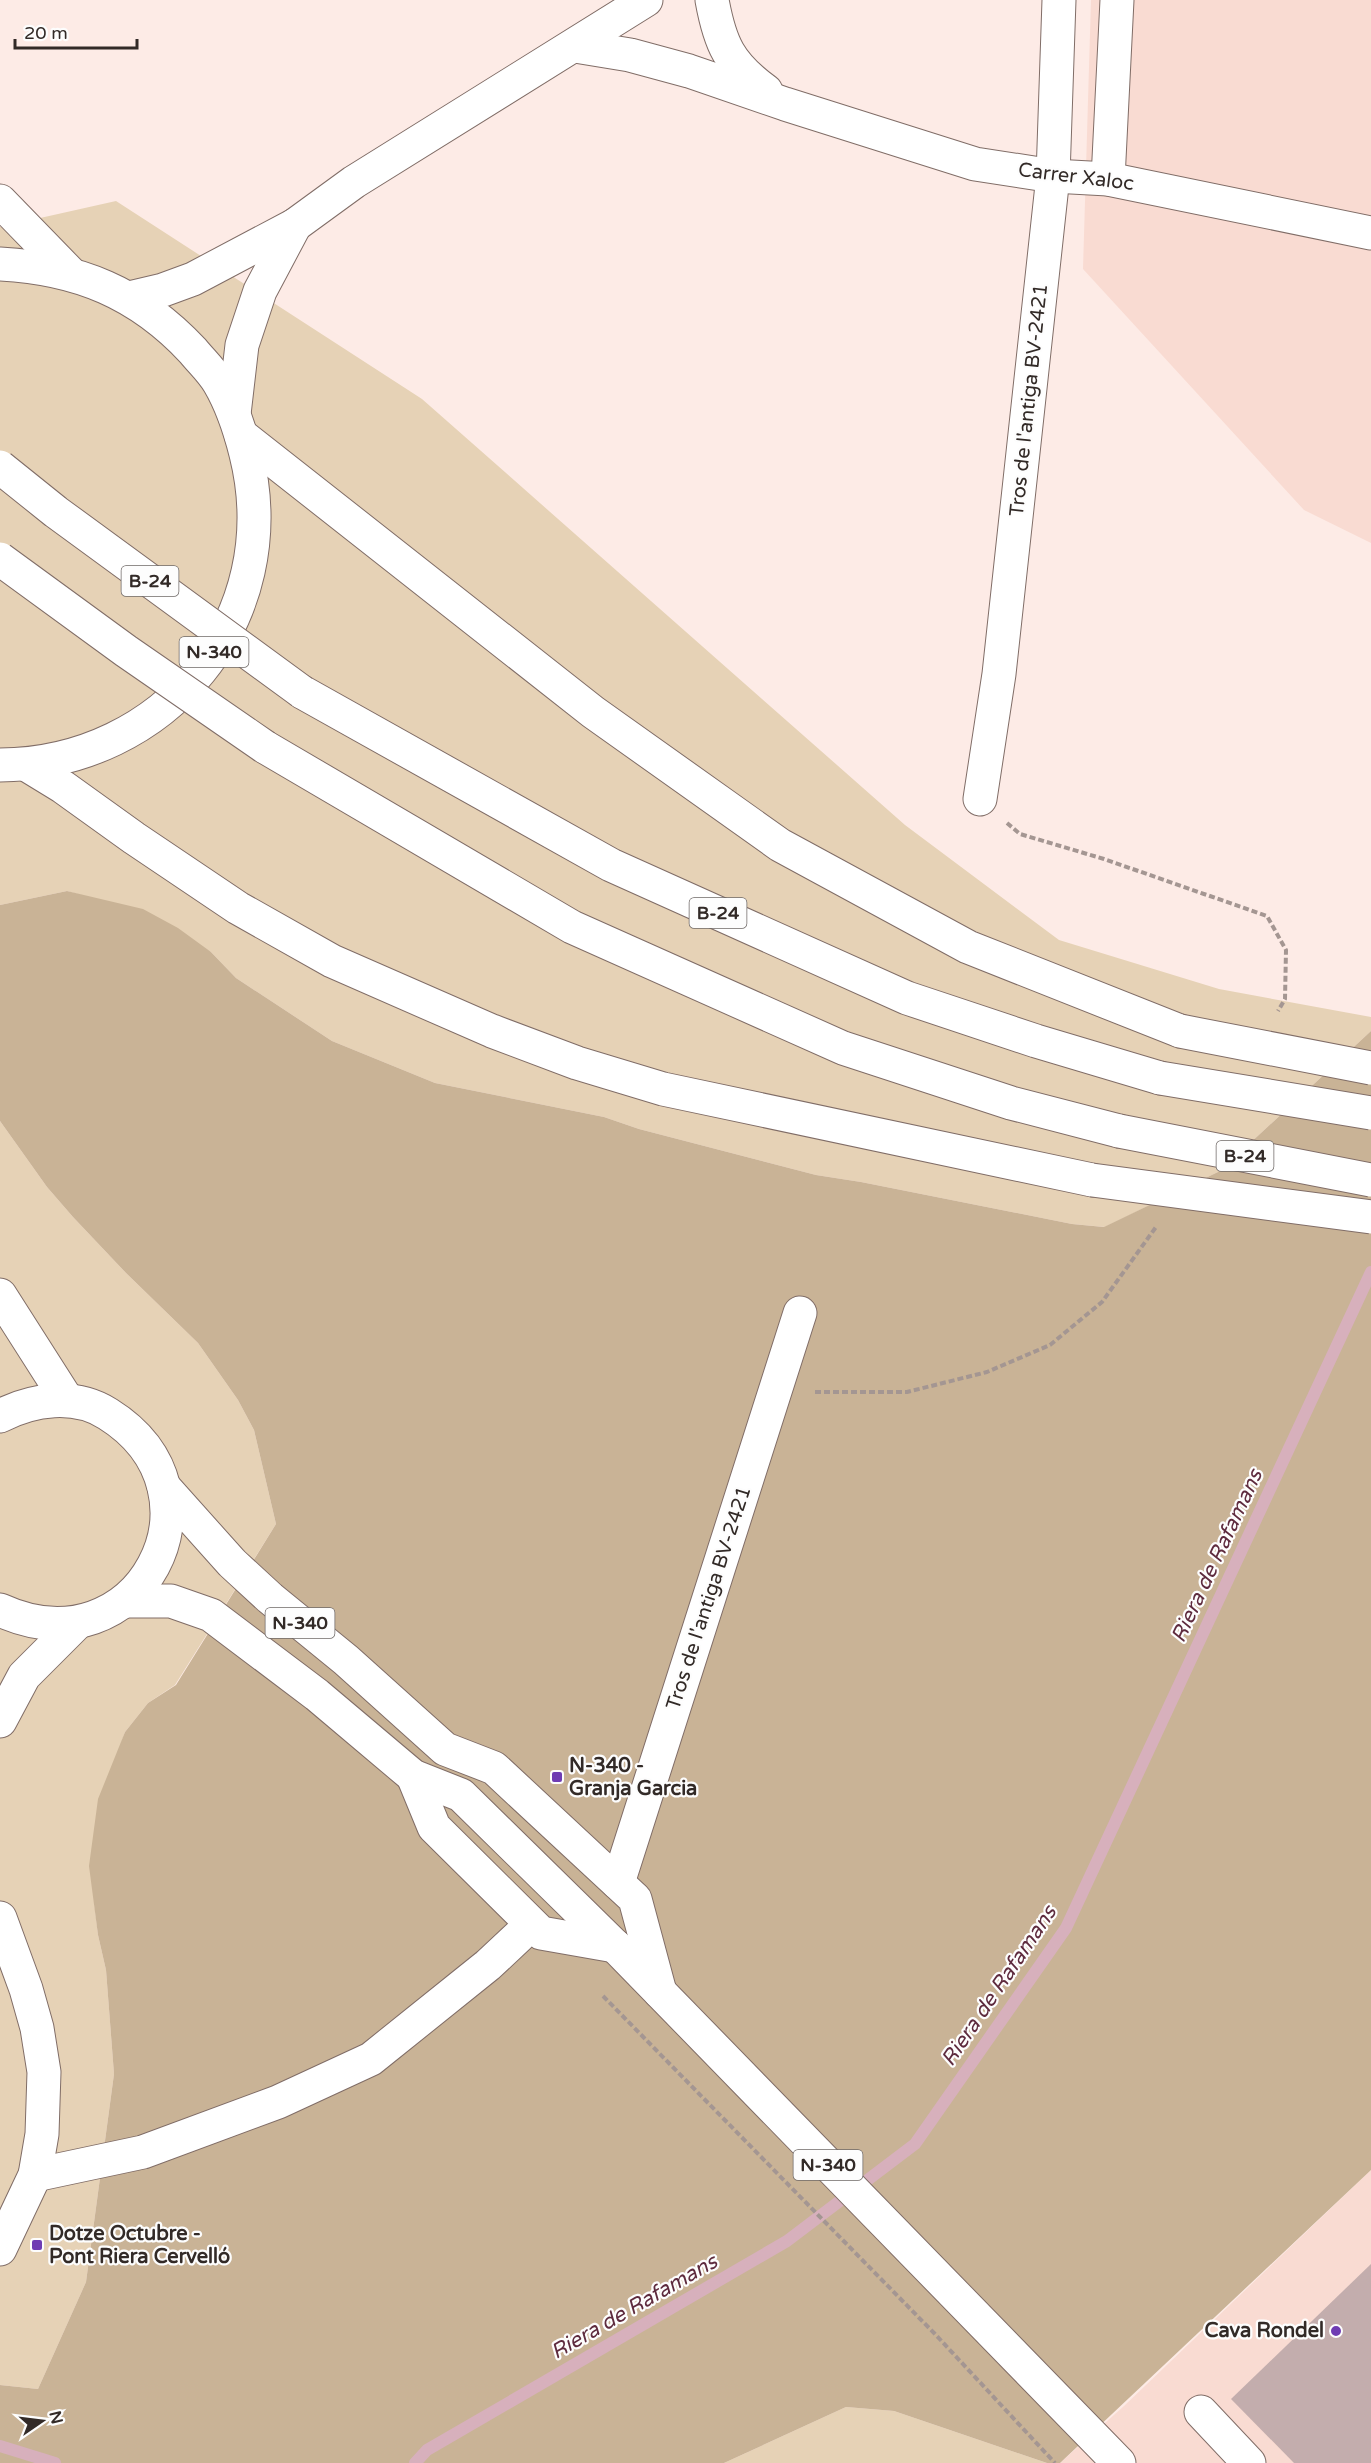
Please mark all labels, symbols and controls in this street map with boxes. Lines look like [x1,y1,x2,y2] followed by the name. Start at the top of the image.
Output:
[15,12,136,50] scale bar
[24,22,68,44] text: 20 m
[1017,158,1135,196] street label: Carrer Xaloc
[1005,282,1053,518] street label: Tros de l'antiga BV-2421
[122,566,178,596] road number: B-24
[180,637,248,667] road number: N-340
[690,898,746,928] road number: B-24
[1216,1141,1274,1171] road number: B-24
[1166,1464,1269,1646] water label: Riera de Rafamans
[661,1483,757,1713] street label: Tros de l'antiga BV-2421
[266,1608,334,1638] road number: N-340
[569,1754,697,1801] place label: N-340 - Granja Garcia
[550,1770,564,1784] marker: N-340 - Granja Garcia
[936,1900,1063,2071] water label: Riera de Rafamans
[794,2150,862,2180] road number: N-340
[49,2222,230,2269] place label: Dotze Octubre - Pont Riera Cervelló
[30,2238,44,2252] marker: Dotze Octubre - Pont Riera Cervelló
[546,2248,723,2365] water label: Riera de Rafamans
[1205,2319,1324,2343] place label: Cava Rondel
[1329,2324,1343,2338] marker: Cava Rondel
[12,2391,72,2451] north arrow
[44,2409,67,2426] text: N

